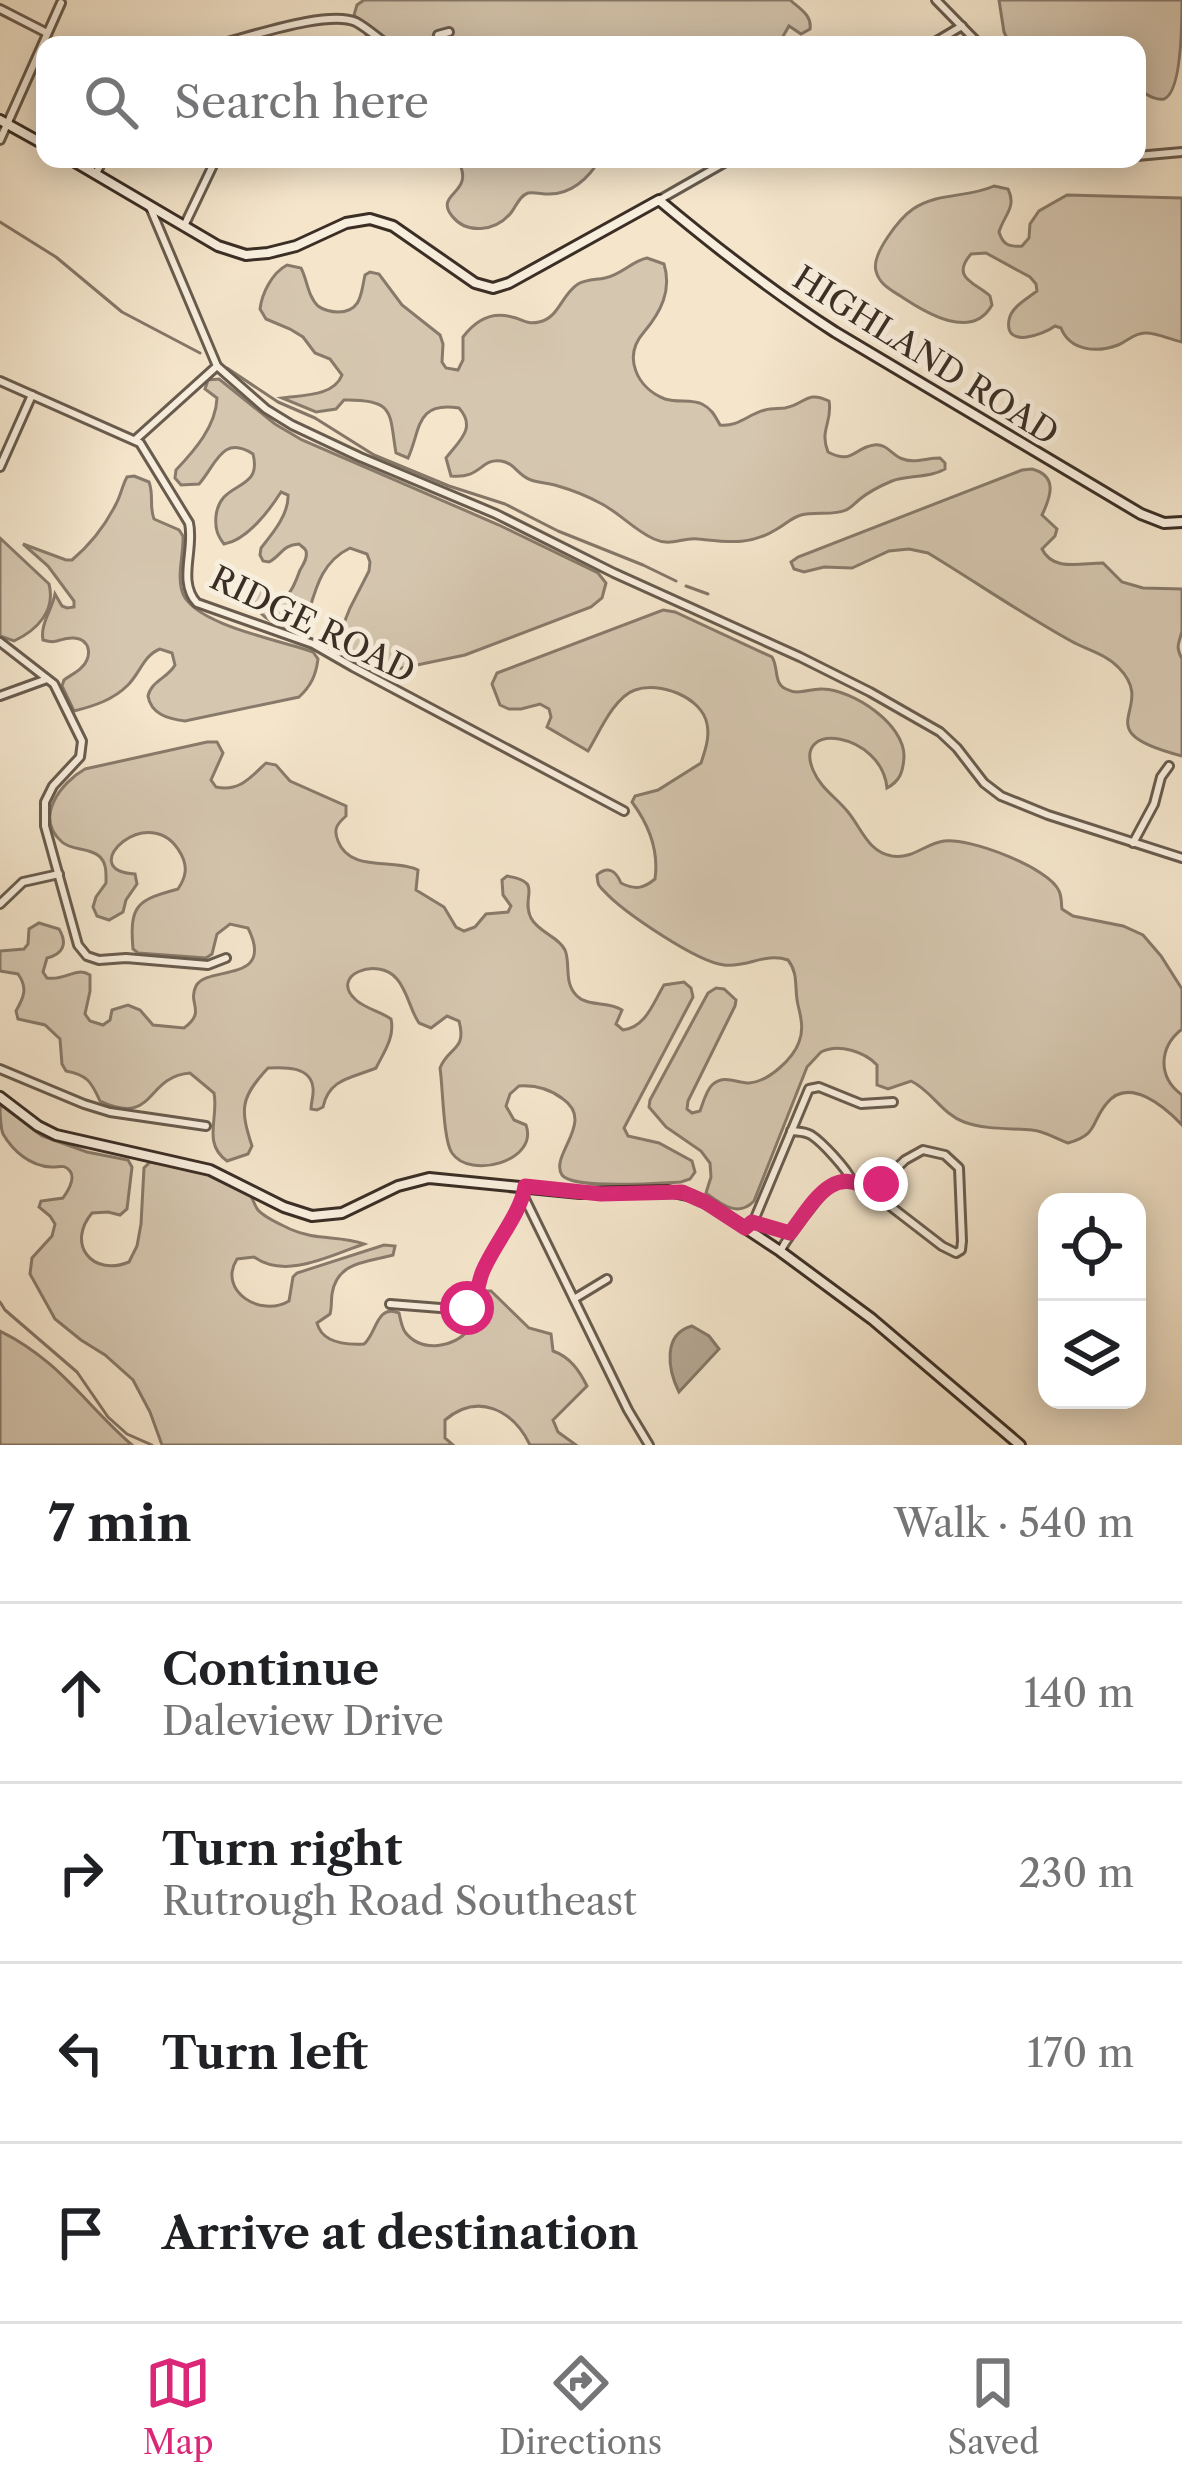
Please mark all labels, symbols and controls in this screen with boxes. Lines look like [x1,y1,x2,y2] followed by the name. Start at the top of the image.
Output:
[36,36,1146,168] search box
[78,69,144,135] icon: search
[174,74,429,130] text: Search here
[785,257,1066,454] street label: HIGHLAND ROAD
[204,557,422,692] street label: RIDGE ROAD
[854,1157,908,1211] route end
[1038,1193,1146,1409] map controls
[1038,1193,1146,1301] button: locate
[440,1281,494,1335] route start
[1038,1301,1146,1409] button: layers
[48,1492,191,1554] text: 7 min
[894,1499,1134,1547] text: Walk · 540 m
[162,1641,379,1697] text: Continue
[48,1660,114,1726] icon: ahead
[1024,1669,1134,1717] text: 140 m
[162,1697,444,1745] text: Daleview Drive
[162,1821,402,1877] text: Turn right
[48,1840,114,1906] icon: right
[1019,1849,1134,1897] text: 230 m
[162,1877,637,1925] text: Rutrough Road Southeast
[48,2020,114,2086] icon: left
[162,2025,368,2081] text: Turn left
[1027,2029,1134,2077] text: 170 m
[48,2200,114,2266] icon: arrive
[162,2205,639,2261] text: Arrive at destination
[143,2350,214,2463] tab: Map
[499,2350,662,2463] tab: Directions
[948,2350,1039,2463] tab: Saved

